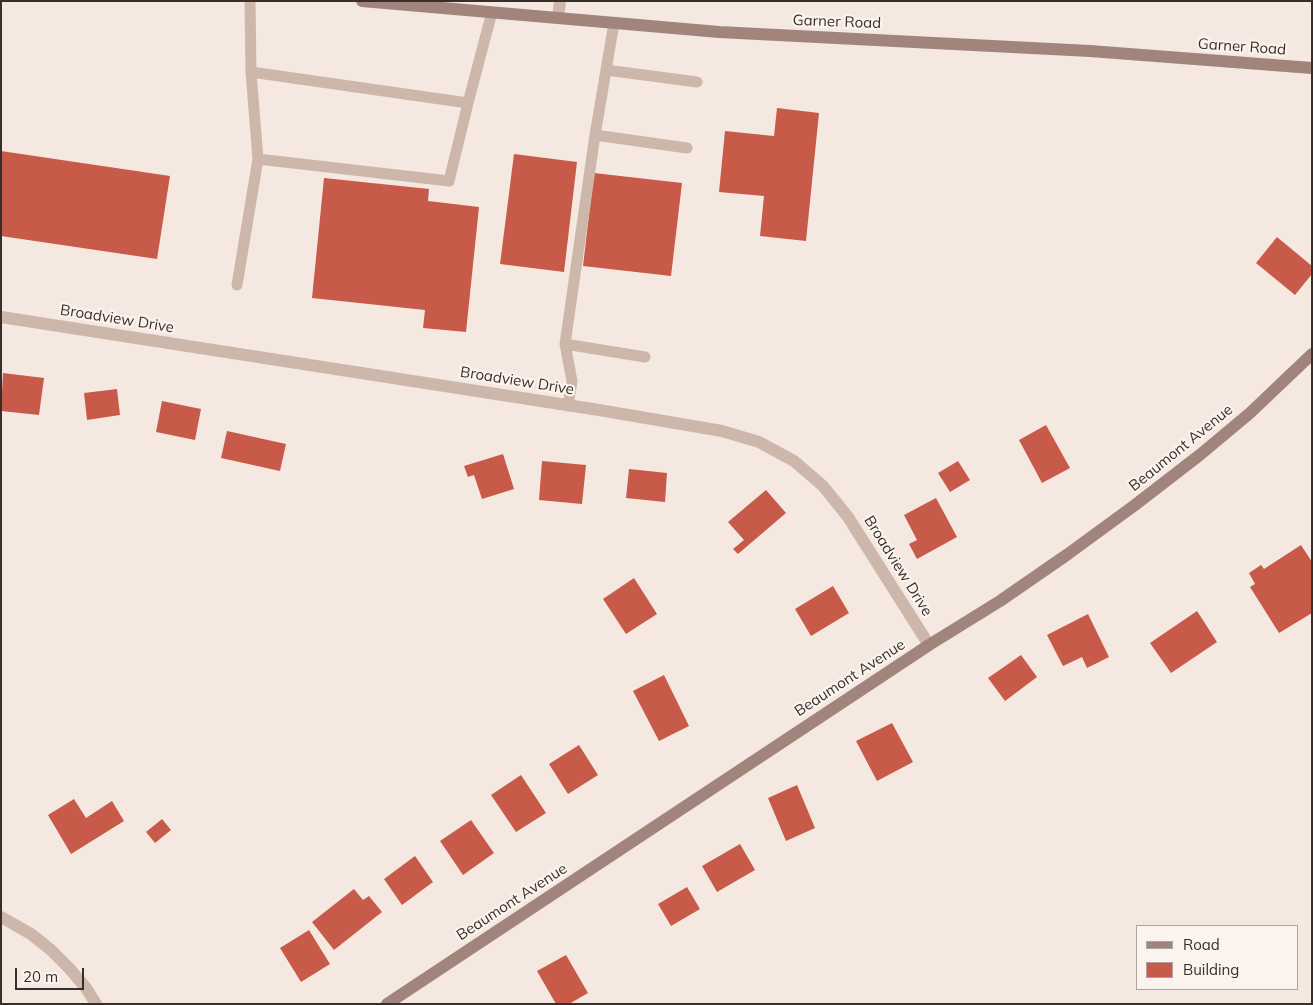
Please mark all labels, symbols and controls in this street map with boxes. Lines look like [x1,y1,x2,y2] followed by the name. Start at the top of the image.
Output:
[792,11,882,33] street label: Garner Road
[1197,35,1287,59] street label: Garner Road
[59,301,175,337] street label: Broadview Drive
[459,363,575,399] street label: Broadview Drive
[1126,401,1236,495] street label: Beaumont Avenue
[860,513,936,619] street label: Broadview Drive
[791,636,909,720] street label: Beaumont Avenue
[453,860,571,944] street label: Beaumont Avenue
[1136,925,1298,990] legend
[1183,935,1220,954] text: Road
[18,958,86,990] scale bar
[1183,960,1239,979] text: Building
[23,967,58,986] text: 20 m

